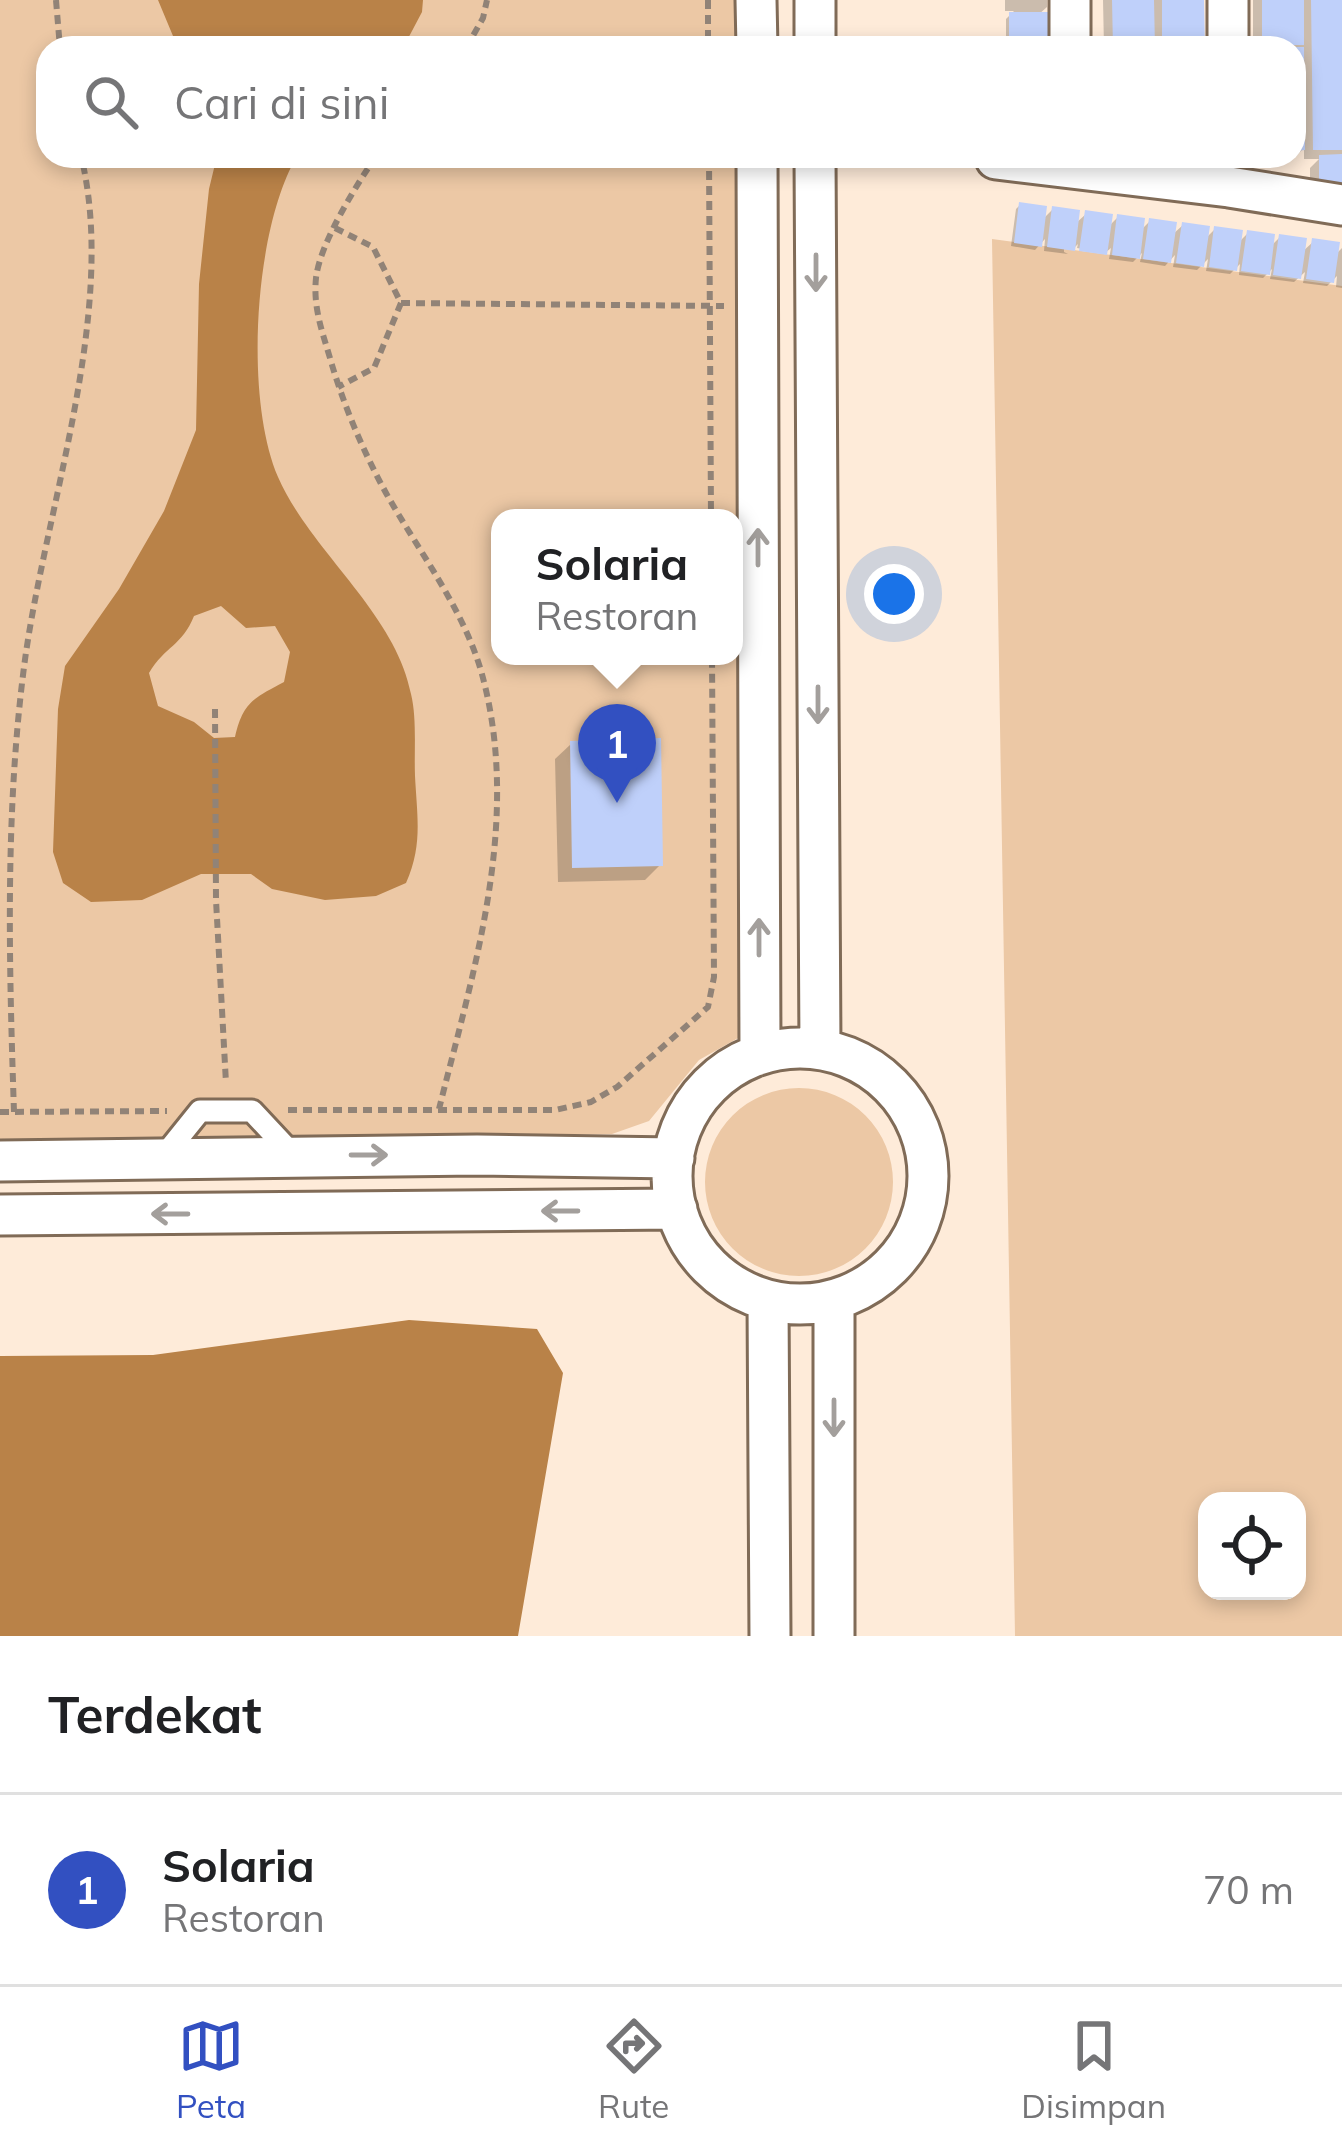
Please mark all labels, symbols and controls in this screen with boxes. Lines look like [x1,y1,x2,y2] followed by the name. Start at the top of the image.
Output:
[36,36,1306,168] search box
[78,69,144,135] icon: search
[174,74,389,130] text: Cari di sini
[805,253,827,292] one-way arrow
[491,509,743,665] popup
[747,528,769,567] one-way arrow
[536,535,688,591] text: Solaria
[864,564,924,624] your location
[536,591,698,640] text: Restoran
[807,685,829,724] one-way arrow
[578,704,656,803] pin: 1
[748,918,770,957] one-way arrow
[349,1144,388,1166] one-way arrow
[541,1200,580,1222] one-way arrow
[151,1203,190,1225] one-way arrow
[823,1398,845,1437] one-way arrow
[1198,1492,1306,1600] map controls
[1198,1492,1306,1600] button: locate
[48,1682,262,1746] text: Terdekat
[162,1837,315,1893] text: Solaria
[75,1865,99,1914] text: 1
[1203,1865,1294,1914] text: 70 m
[162,1893,325,1942] text: Restoran
[176,2013,246,2126] tab: Peta
[598,2013,669,2126] tab: Rute
[1021,2013,1166,2126] tab: Disimpan

